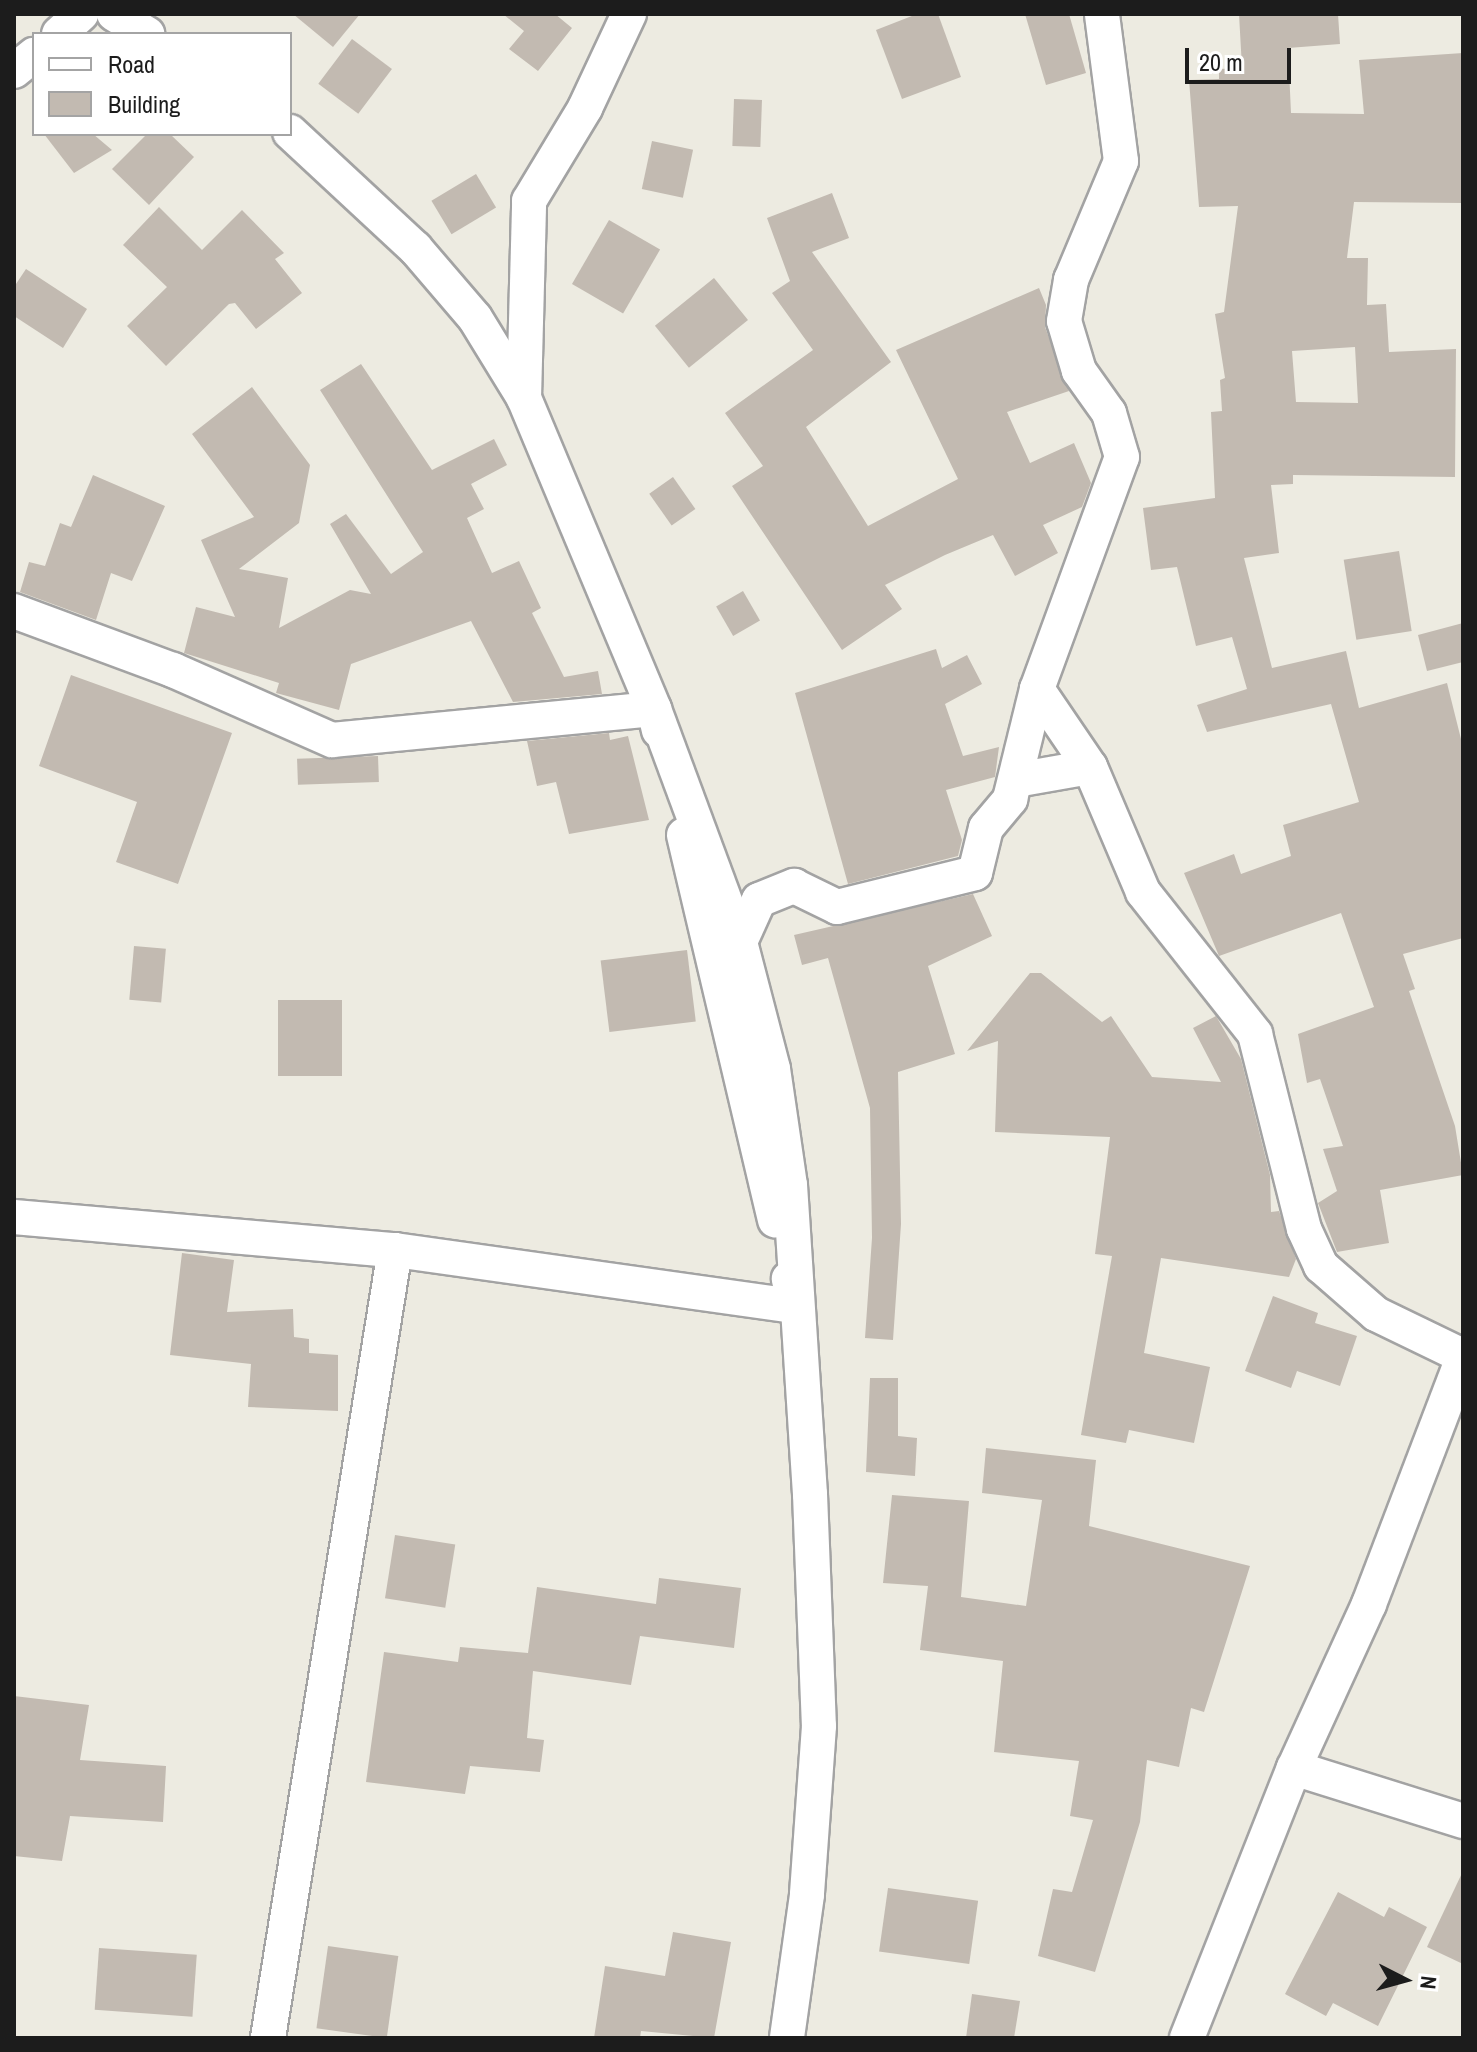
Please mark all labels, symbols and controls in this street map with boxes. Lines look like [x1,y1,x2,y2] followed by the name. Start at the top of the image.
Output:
[32,32,292,136] legend
[1189,32,1295,82] scale bar
[1199,46,1243,78] text: 20 m
[108,48,155,80] text: Road
[108,88,180,120] text: Building
[1365,1940,1445,2020] north arrow
[1413,1974,1444,1991] text: N

